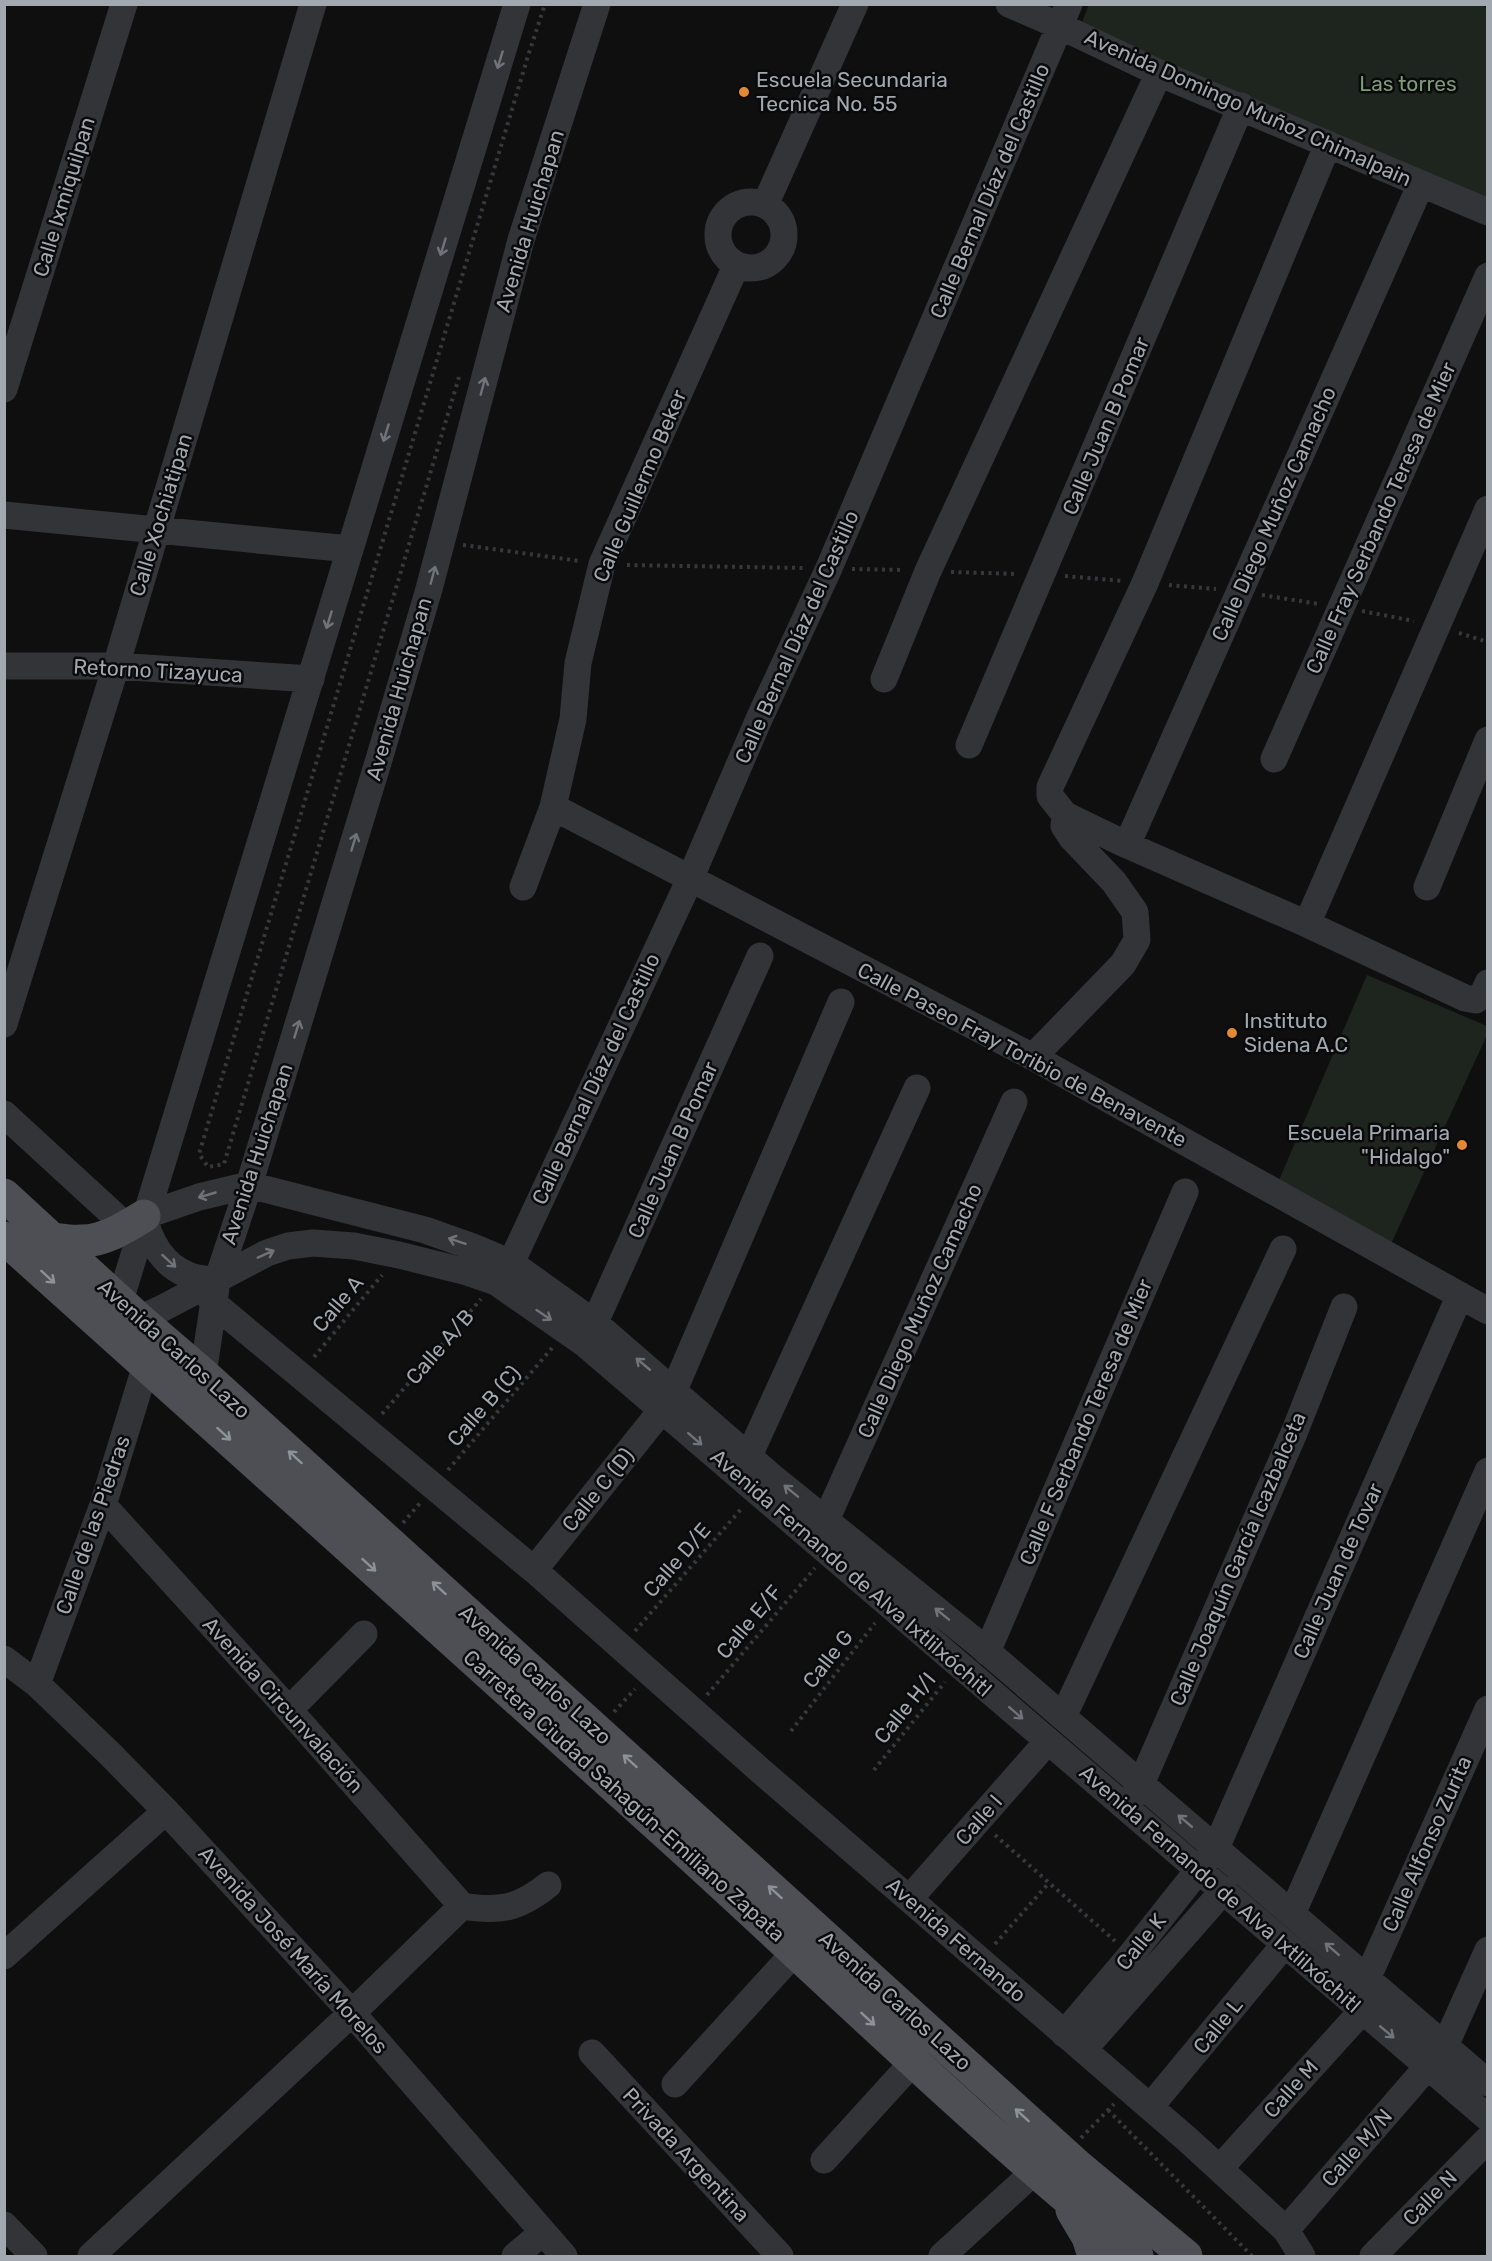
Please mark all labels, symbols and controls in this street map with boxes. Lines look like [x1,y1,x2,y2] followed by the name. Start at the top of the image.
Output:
[1081,24,1416,191] street label: Avenida Domingo Muñoz Chimalpain
[494,50,505,69] one-way arrow
[924,60,1055,322] street label: Calle Bernal Díaz del Castillo
[756,67,948,116] place label: Escuela Secundaria Tecnica No. 55
[1359,71,1457,96] park label: Las torres
[737,85,751,99] marker: Escuela Secundaria Tecnica No. 55
[27,114,100,280] street label: Calle Ixmiquilpan
[490,127,569,315] street label: Avenida Huichapan
[437,237,448,256] one-way arrow
[1057,333,1154,519] street label: Calle Juan B Pomar
[1300,358,1461,678] street label: Calle Fray Serbando Teresa de Mier
[478,377,489,396] one-way arrow
[1206,383,1341,645] street label: Calle Diego Muñoz Camacho
[588,386,691,586] street label: Calle Guillermo Beker
[380,423,391,442] one-way arrow
[124,431,197,599] street label: Calle Xochiatipan
[729,506,864,767] street label: Calle Bernal Díaz del Castillo
[428,566,439,585] one-way arrow
[360,595,437,783] street label: Avenida Huichapan
[323,610,334,629] one-way arrow
[73,654,243,687] street label: Retorno Tizayuca
[349,833,360,852] one-way arrow
[526,949,665,1208] street label: Calle Bernal Díaz del Castillo
[854,957,1191,1152] street label: Calle Paseo Fray Toribio de Benavente
[1244,1008,1348,1057] place label: Instituto Sidena A.C
[292,1020,303,1039] one-way arrow
[1225,1026,1239,1040] marker: Instituto Sidena A.C
[622,1058,723,1242] street label: Calle Juan B Pomar
[215,1060,298,1248] street label: Avenida Huichapan
[1287,1120,1450,1169] place label: Escuela Primaria "Hidalgo"
[1455,1138,1469,1152] marker: Escuela Primaria "Hidalgo"
[852,1180,987,1442] street label: Calle Diego Muñoz Camacho
[198,1190,217,1201] one-way arrow
[447,1235,466,1246] one-way arrow
[257,1248,275,1259] one-way arrow
[161,1254,176,1268] one-way arrow
[40,1270,55,1284] one-way arrow
[307,1270,368,1337] street label: Calle A
[93,1274,256,1424] street label: Avenida Carlos Lazo
[1014,1275,1157,1569] street label: Calle F Serbando Teresa de Mier
[400,1304,479,1389] street label: Calle A/B
[536,1309,552,1321] one-way arrow
[636,1357,651,1371] one-way arrow
[442,1360,526,1451] street label: Calle B (C)
[1164,1408,1311,1709] street label: Calle Joaquín García Icazbalceta
[216,1427,231,1441] one-way arrow
[50,1432,135,1618] street label: Calle de las Piedras
[687,1432,702,1446] one-way arrow
[556,1443,639,1536] street label: Calle C (D)
[706,1444,997,1702] street label: Avenida Fernando de Alva Ixtlilxóchitl
[287,1450,302,1464] one-way arrow
[1288,1479,1388,1662] street label: Calle Juan de Tovar
[783,1485,799,1498] one-way arrow
[638,1517,716,1602] street label: Calle D/E
[361,1558,376,1572] one-way arrow
[711,1580,787,1664] street label: Calle E/F
[432,1581,447,1595] one-way arrow
[454,1600,617,1750] street label: Avenida Carlos Lazo
[935,1607,950,1621] one-way arrow
[198,1612,369,1798] street label: Avenida Circunvalación
[797,1625,858,1693] street label: Calle G
[458,1644,790,1947] street label: Carretera Ciudad Sahagún-Emiliano Zapata
[868,1667,941,1748] street label: Calle H/I
[1008,1707,1024,1720] one-way arrow
[1377,1752,1477,1936] street label: Calle Alfonso Zurita
[623,1754,638,1768] one-way arrow
[1075,1760,1366,2018] street label: Avenida Fernando de Alva Ixtlilxóchitl
[950,1789,1007,1850] street label: Calle I
[1178,1814,1193,1828] one-way arrow
[194,1841,393,2059] street label: Avenida José María Morelos
[881,1872,1031,2007] street label: Avenida Fernando
[768,1885,783,1899] one-way arrow
[1110,1908,1171,1975] street label: Calle K
[814,1926,977,2076] street label: Avenida Carlos Lazo
[1325,1942,1340,1956] one-way arrow
[1188,1993,1248,2059] street label: Calle L
[861,2012,876,2026] one-way arrow
[1378,2025,1394,2038] one-way arrow
[1258,2055,1323,2123] street label: Calle M
[618,2082,755,2227] street label: Privada Argentina
[1316,2104,1397,2192] street label: Calle M/N
[1015,2108,1030,2122] one-way arrow
[1397,2165,1462,2231] street label: Calle N

